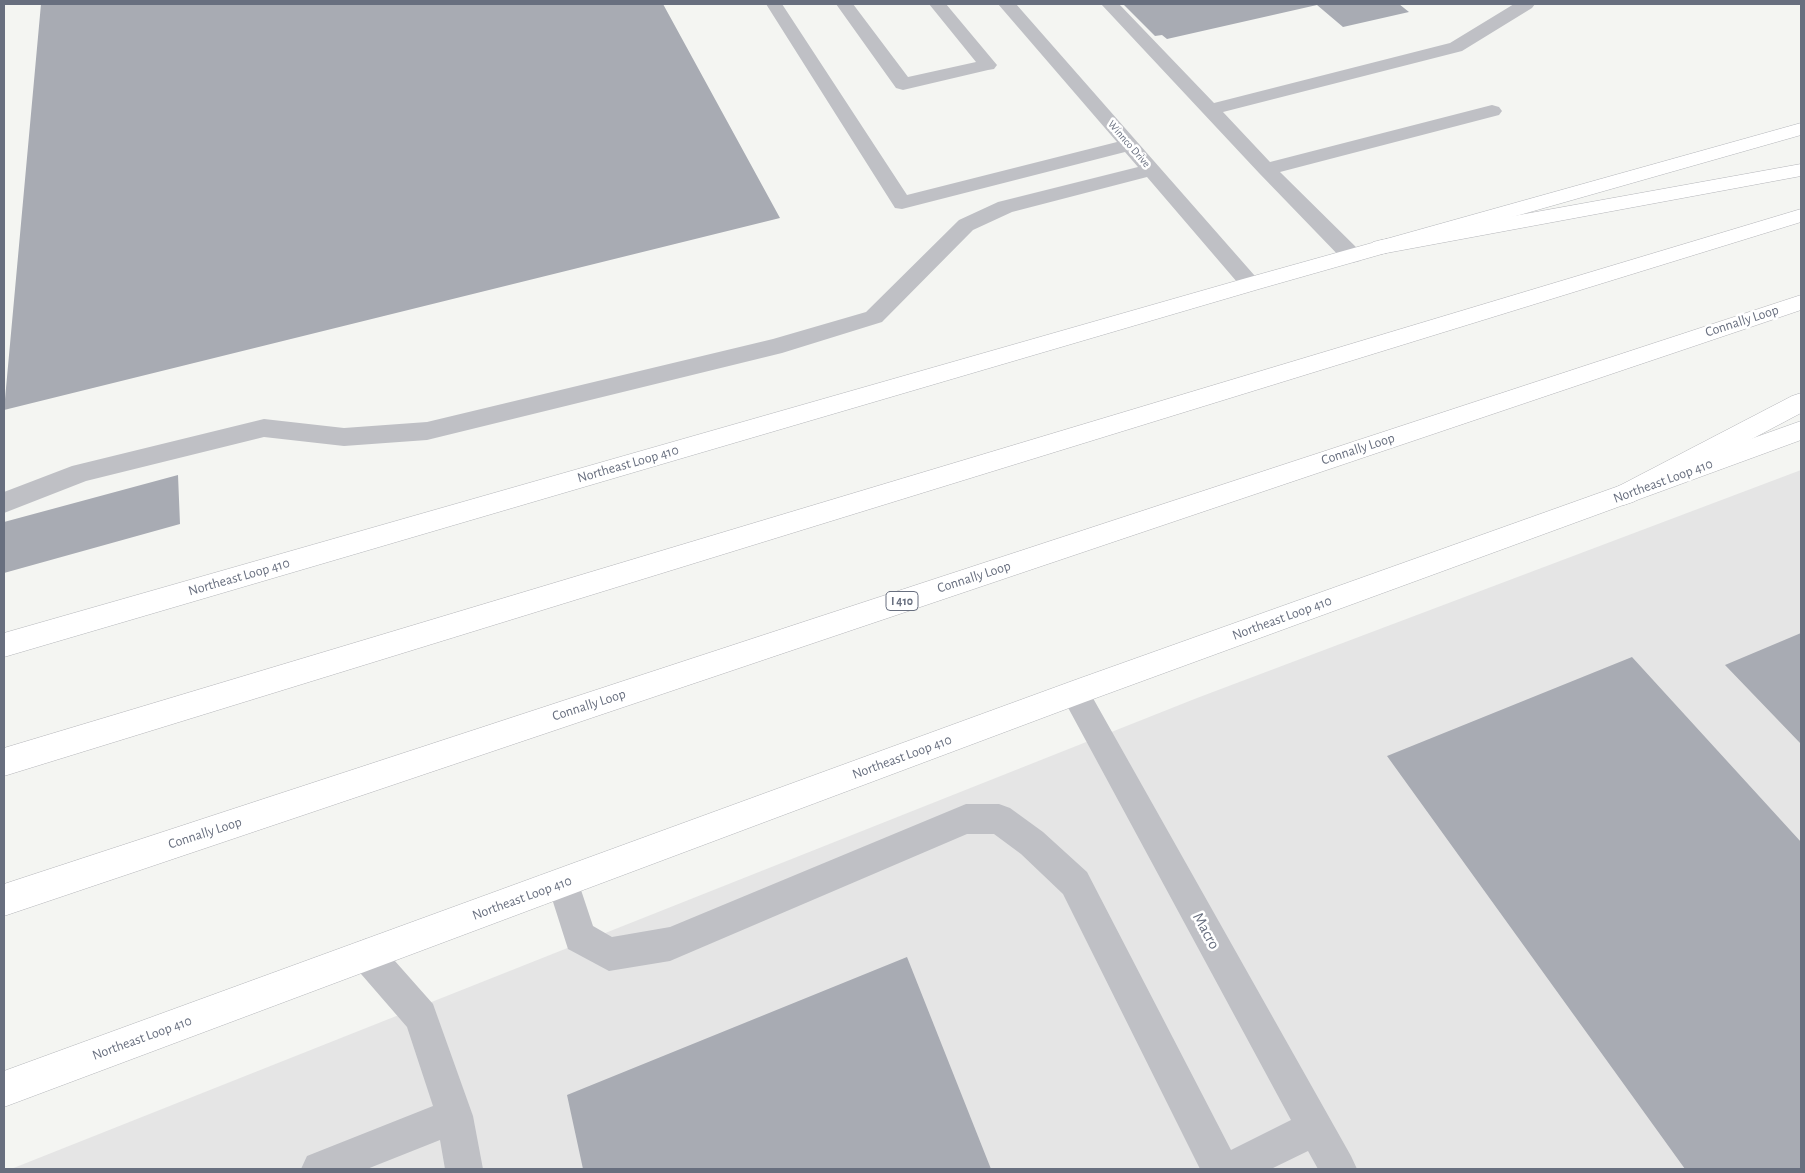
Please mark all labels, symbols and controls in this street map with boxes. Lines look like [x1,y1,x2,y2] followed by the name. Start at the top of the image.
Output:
[1105,118,1153,170] street label: Winnco Drive
[1703,301,1781,341] street label: Connally Loop
[1319,429,1397,469] street label: Connally Loop
[575,441,681,487] street label: Northeast Loop 410
[1611,455,1715,507] street label: Northeast Loop 410
[186,554,292,600] street label: Northeast Loop 410
[935,557,1013,597] street label: Connally Loop
[886,592,918,610] road number: I 410
[1230,592,1334,644] street label: Northeast Loop 410
[550,685,628,725] street label: Connally Loop
[850,731,954,783] street label: Northeast Loop 410
[166,813,244,853] street label: Connally Loop
[470,872,574,924] street label: Northeast Loop 410
[1188,909,1224,953] street label: Macro
[90,1012,194,1064] street label: Northeast Loop 410

